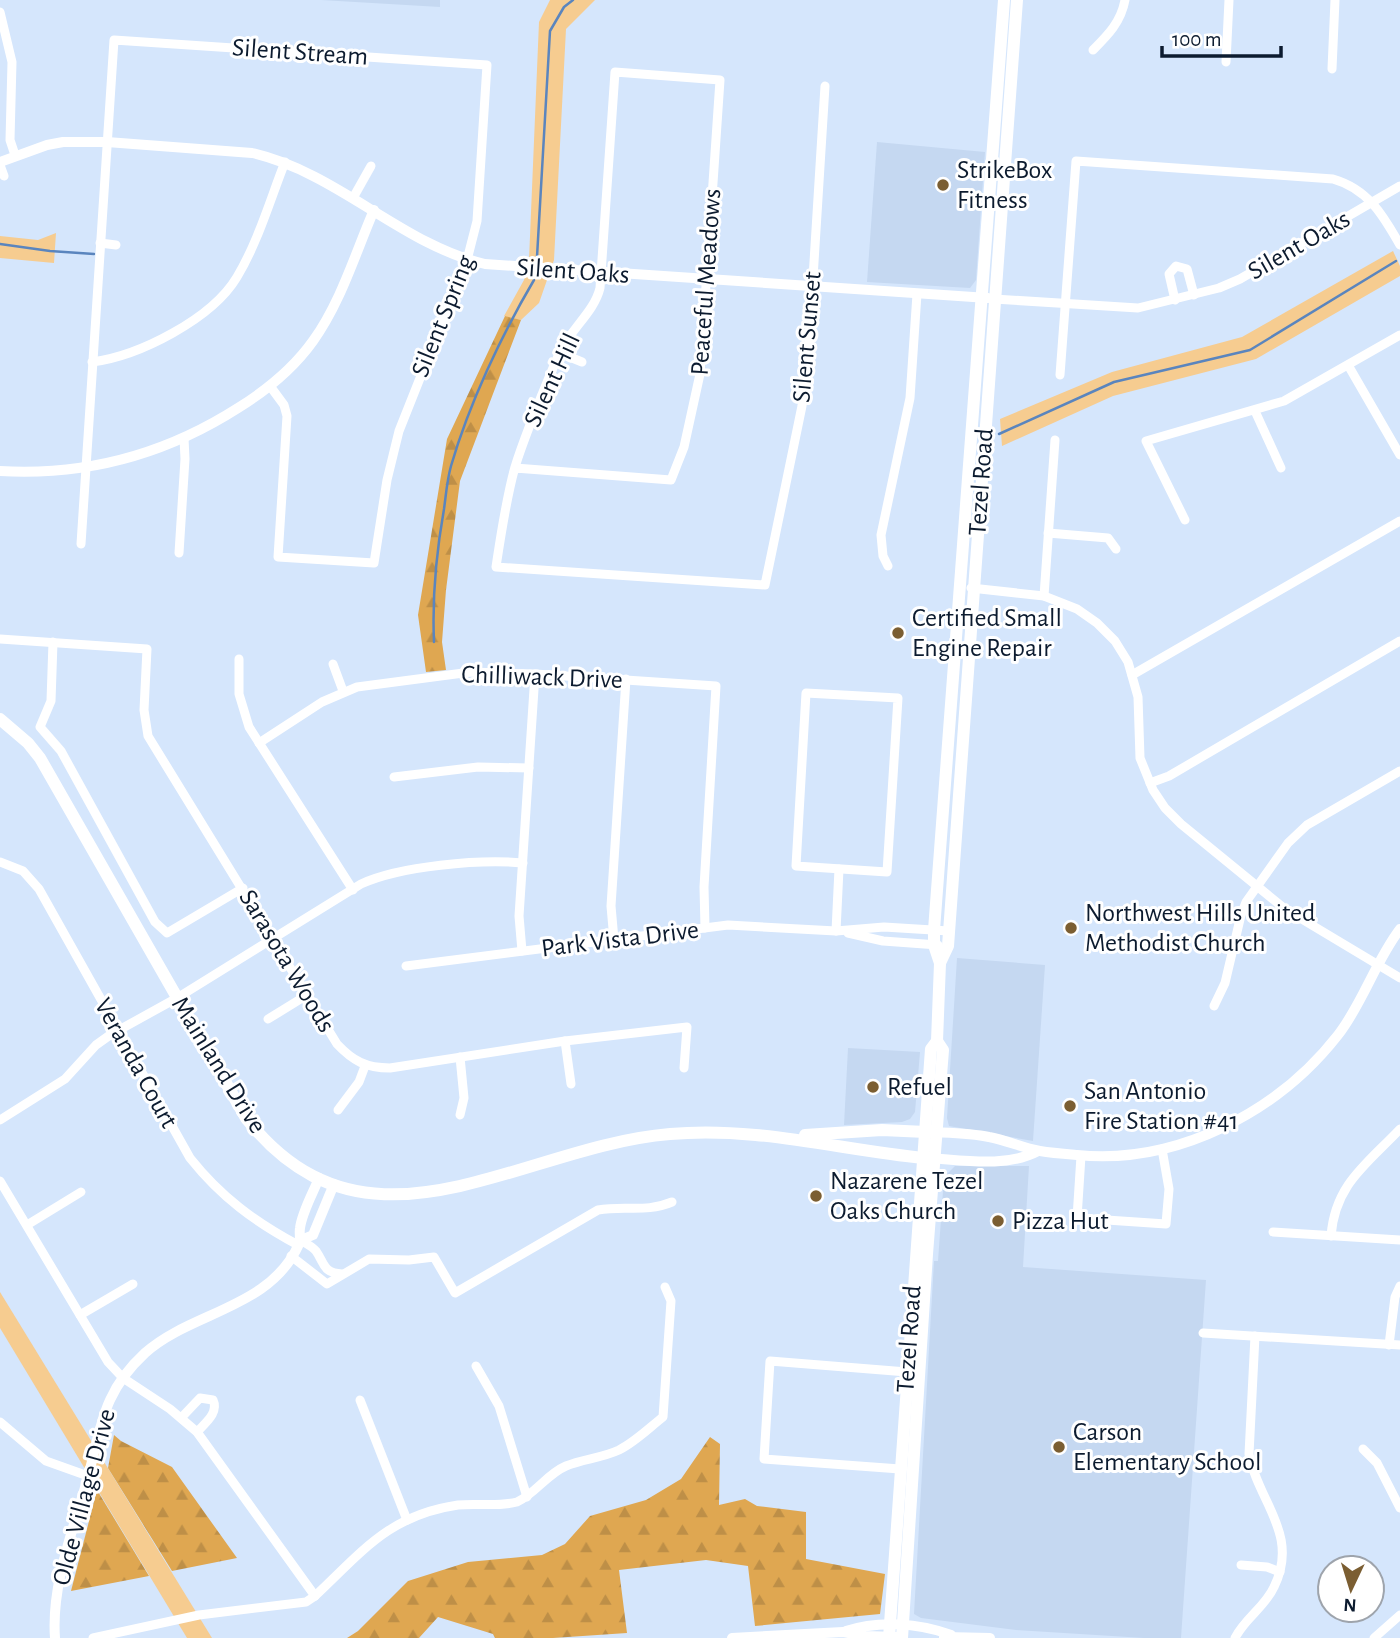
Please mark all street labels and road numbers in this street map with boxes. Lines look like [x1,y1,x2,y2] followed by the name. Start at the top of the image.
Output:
[231,34,369,70] street label: Silent Stream
[687,188,725,376] street label: Peaceful Meadows
[1244,205,1354,285] street label: Silent Oaks
[407,251,479,381] street label: Silent Spring
[516,254,630,288] street label: Silent Oaks
[788,270,826,404] street label: Silent Sunset
[519,329,585,431] street label: Silent Hill
[964,427,998,537] street label: Tezel Road
[461,661,623,693] street label: Chilliwack Drive
[234,885,340,1037] street label: Sarasota Woods
[540,916,700,962] street label: Park Vista Drive
[167,992,271,1138] street label: Mainland Drive
[90,994,182,1132] street label: Veranda Court
[892,1284,926,1394] street label: Tezel Road
[48,1406,120,1588] street label: Olde Village Drive

